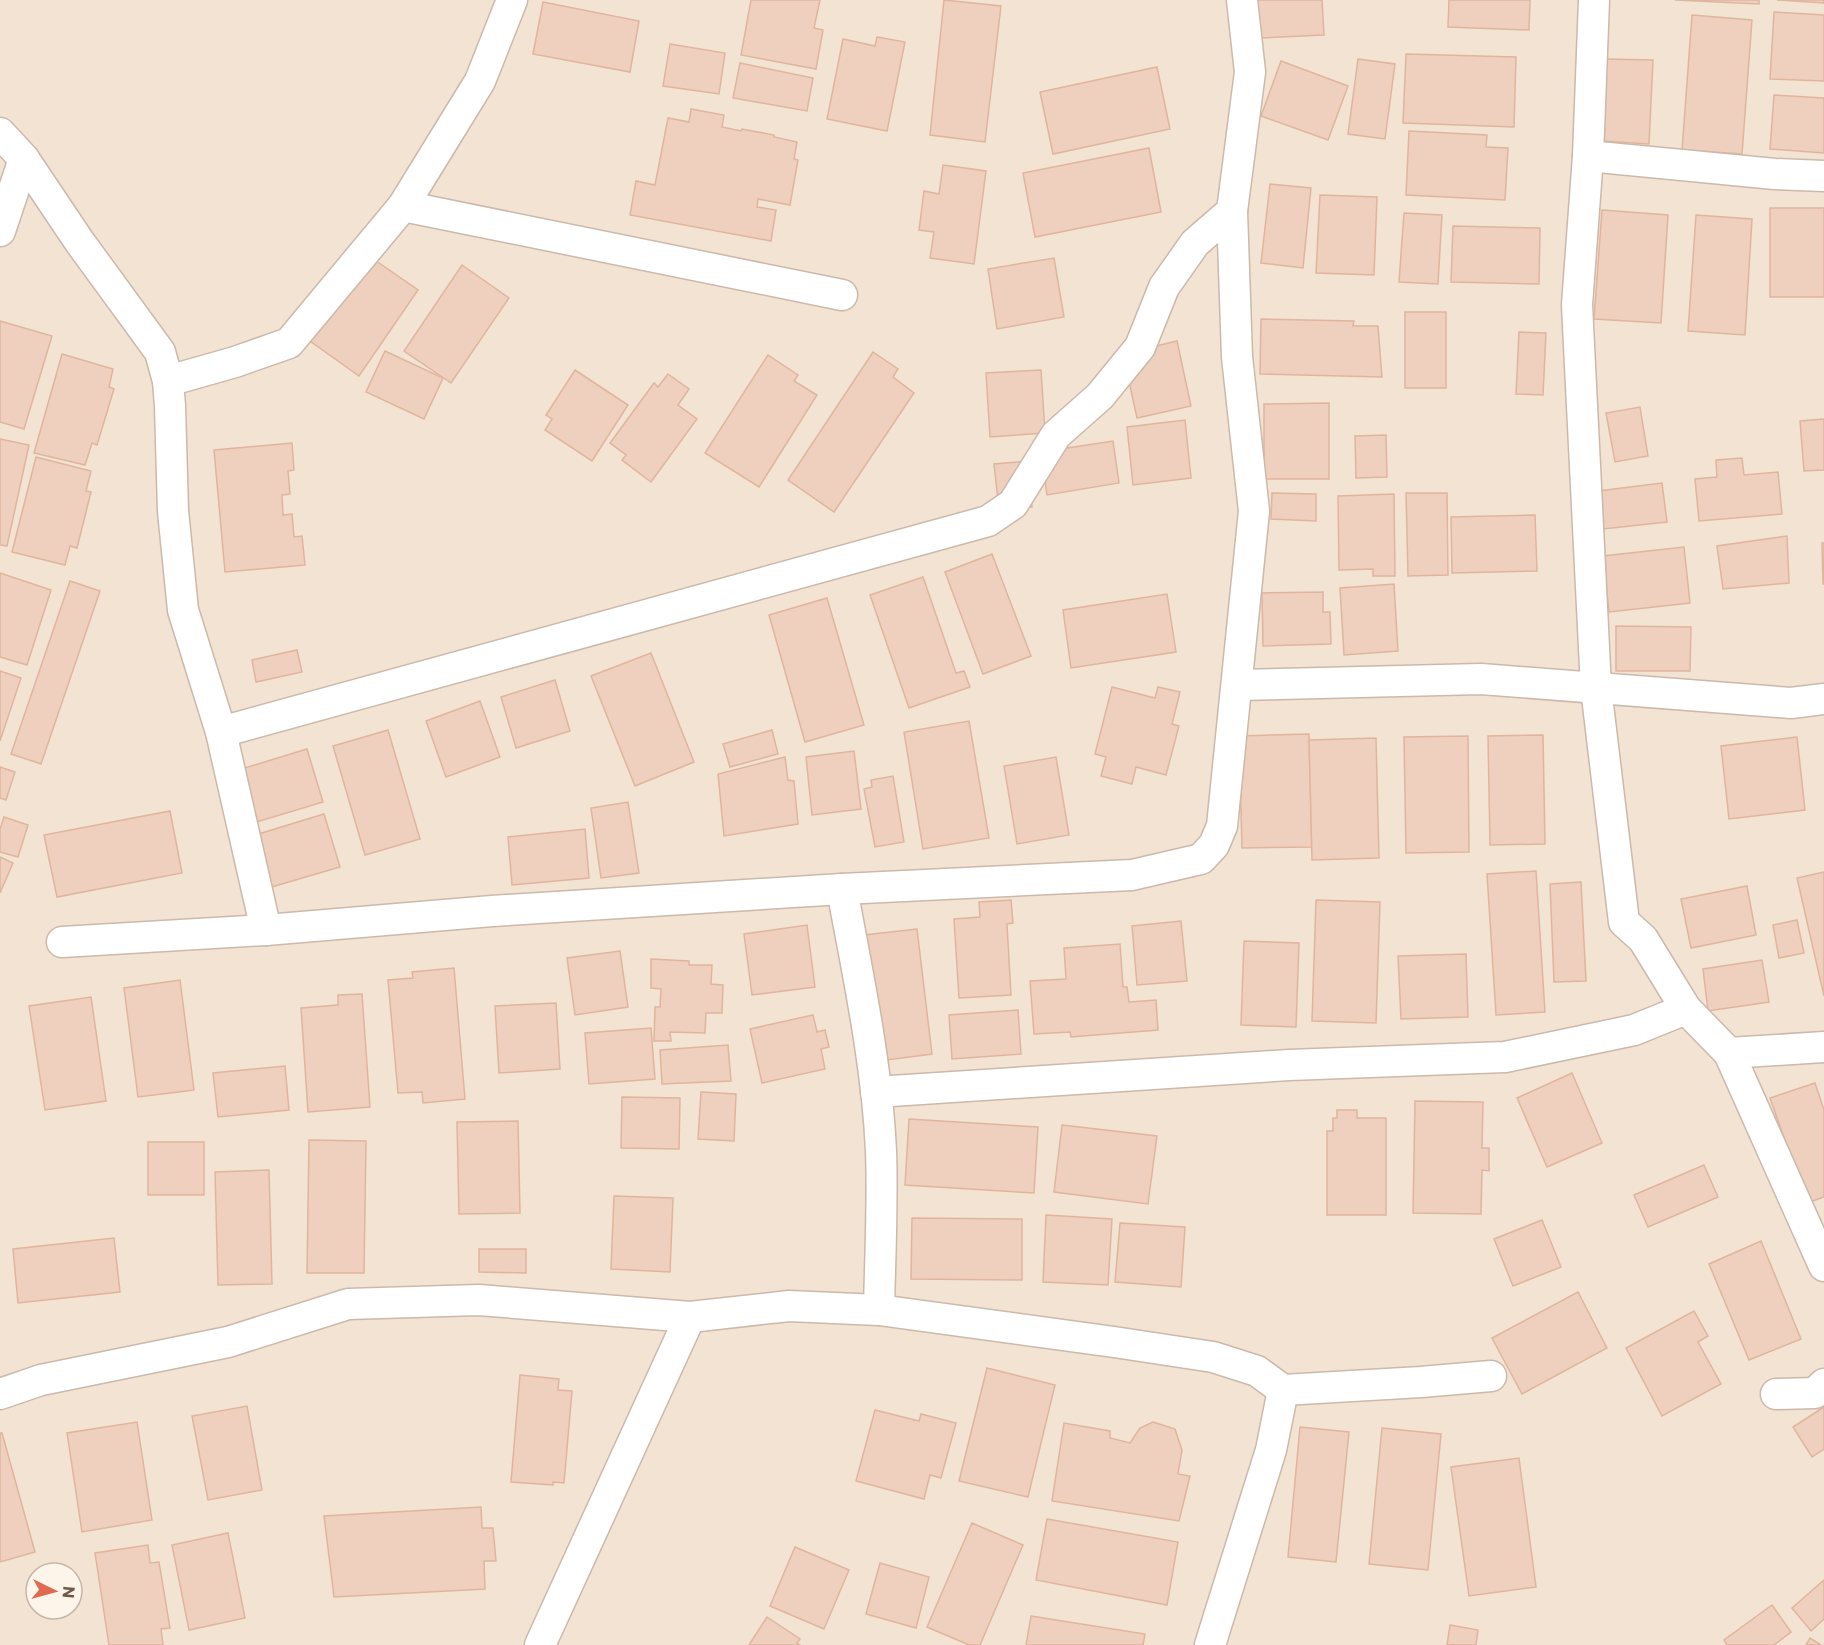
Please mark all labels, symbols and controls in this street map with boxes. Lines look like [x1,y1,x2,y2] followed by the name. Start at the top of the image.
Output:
[24,1561,84,1621] north arrow
[59,1586,79,1599] text: N

